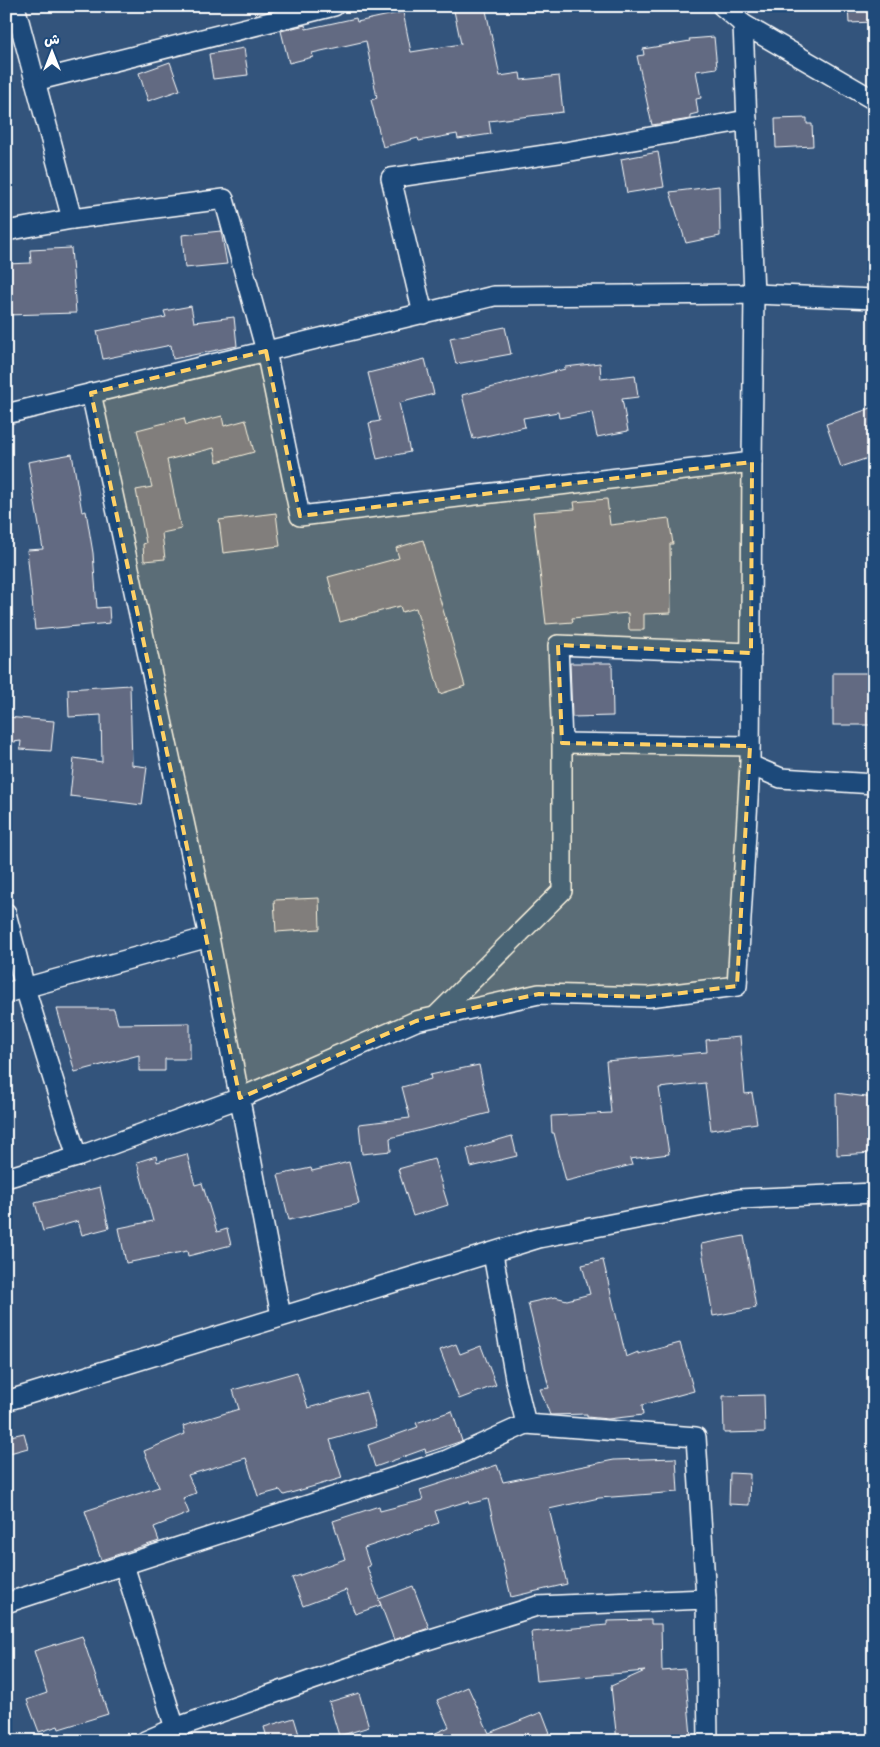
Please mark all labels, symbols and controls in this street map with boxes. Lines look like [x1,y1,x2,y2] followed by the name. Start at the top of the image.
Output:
[28,28,78,78] north arrow
[44,29,60,48] text: ش

